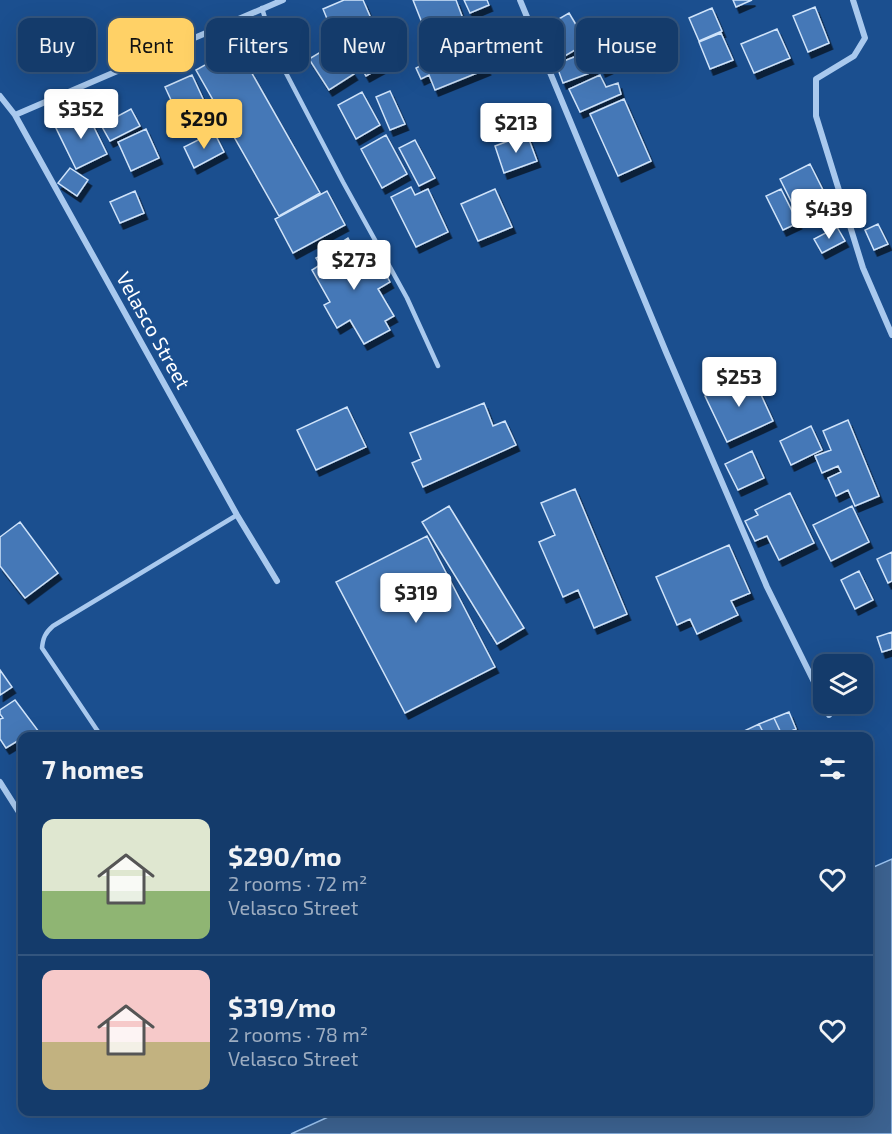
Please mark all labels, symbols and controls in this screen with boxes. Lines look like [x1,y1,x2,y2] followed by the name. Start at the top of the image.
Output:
[18,18,96,72] chip: Buy
[108,18,194,72] chip: Rent
[206,18,309,72] chip: Filters
[321,18,407,72] chip: New
[419,18,564,72] chip: Apartment
[576,18,678,72] chip: House
[45,89,117,140] pin: $352
[58,96,104,120] text: $352
[168,99,240,150] pin: $290
[480,103,552,154] pin: $213
[180,106,228,130] text: $290
[494,110,538,134] text: $213
[793,189,865,240] pin: $439
[805,196,853,220] text: $439
[318,240,390,291] pin: $273
[331,247,377,271] text: $273
[112,267,196,393] street label: Velasco Street
[703,357,775,408] pin: $253
[716,364,762,388] text: $253
[380,573,452,624] pin: $319
[394,580,438,604] text: $319
[813,654,873,714] map controls
[813,654,873,714] button: layers
[816,752,849,785] icon: filters
[42,753,144,784] text: 7 homes
[228,840,342,871] text: $290/mo
[90,843,162,915] icon: home
[816,863,849,896] icon: heart
[228,871,367,895] text: 2 rooms · 72 m²
[228,895,358,919] text: Velasco Street
[228,991,336,1022] text: $319/mo
[90,994,162,1066] icon: home
[816,1014,849,1047] icon: heart
[228,1022,368,1046] text: 2 rooms · 78 m²
[228,1046,358,1070] text: Velasco Street

